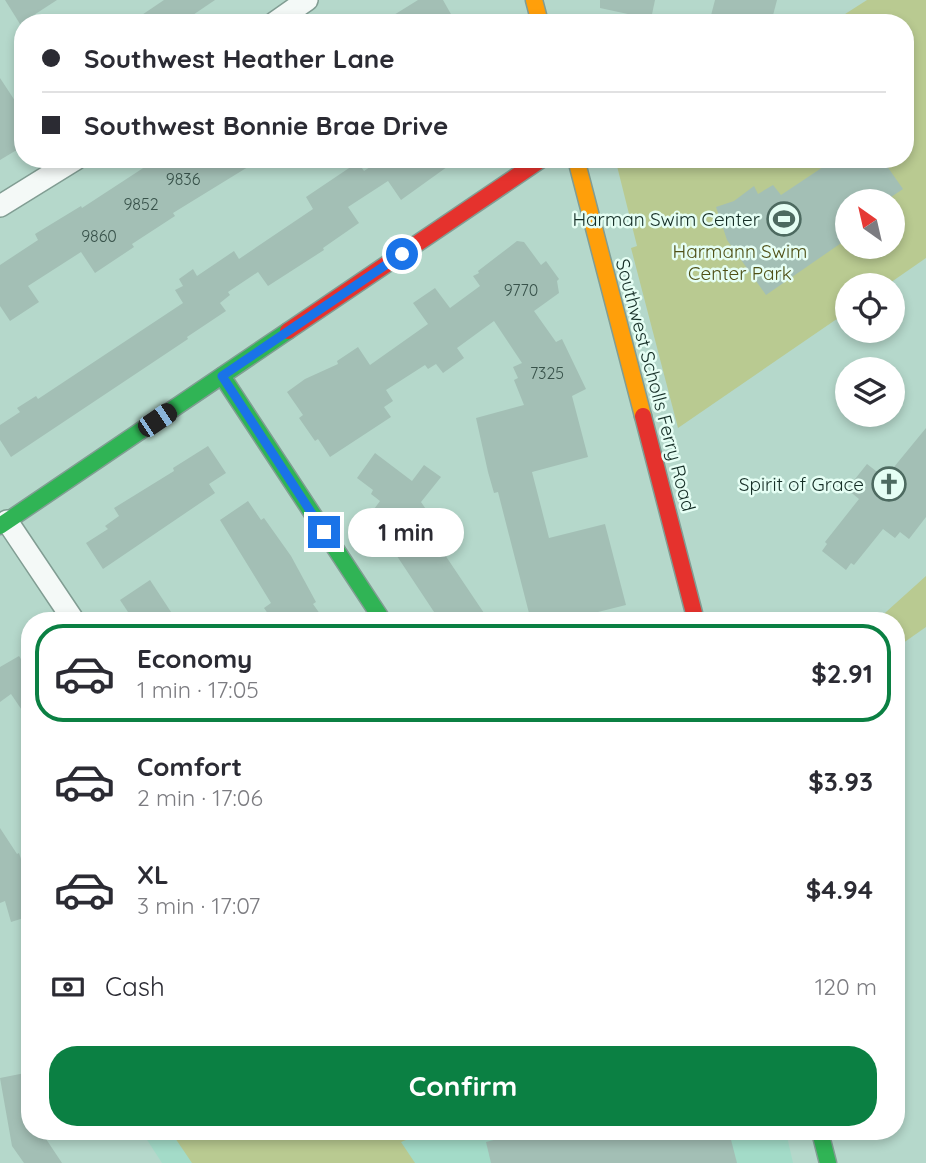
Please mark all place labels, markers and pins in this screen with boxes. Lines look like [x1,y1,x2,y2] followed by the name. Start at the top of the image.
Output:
[765,200,803,238] sports icon: Harman Swim Center
[572,207,761,231] place label: Harman Swim Center
[870,465,908,503] church icon: Spirit of Grace
[739,472,864,496] place label: Spirit of Grace

